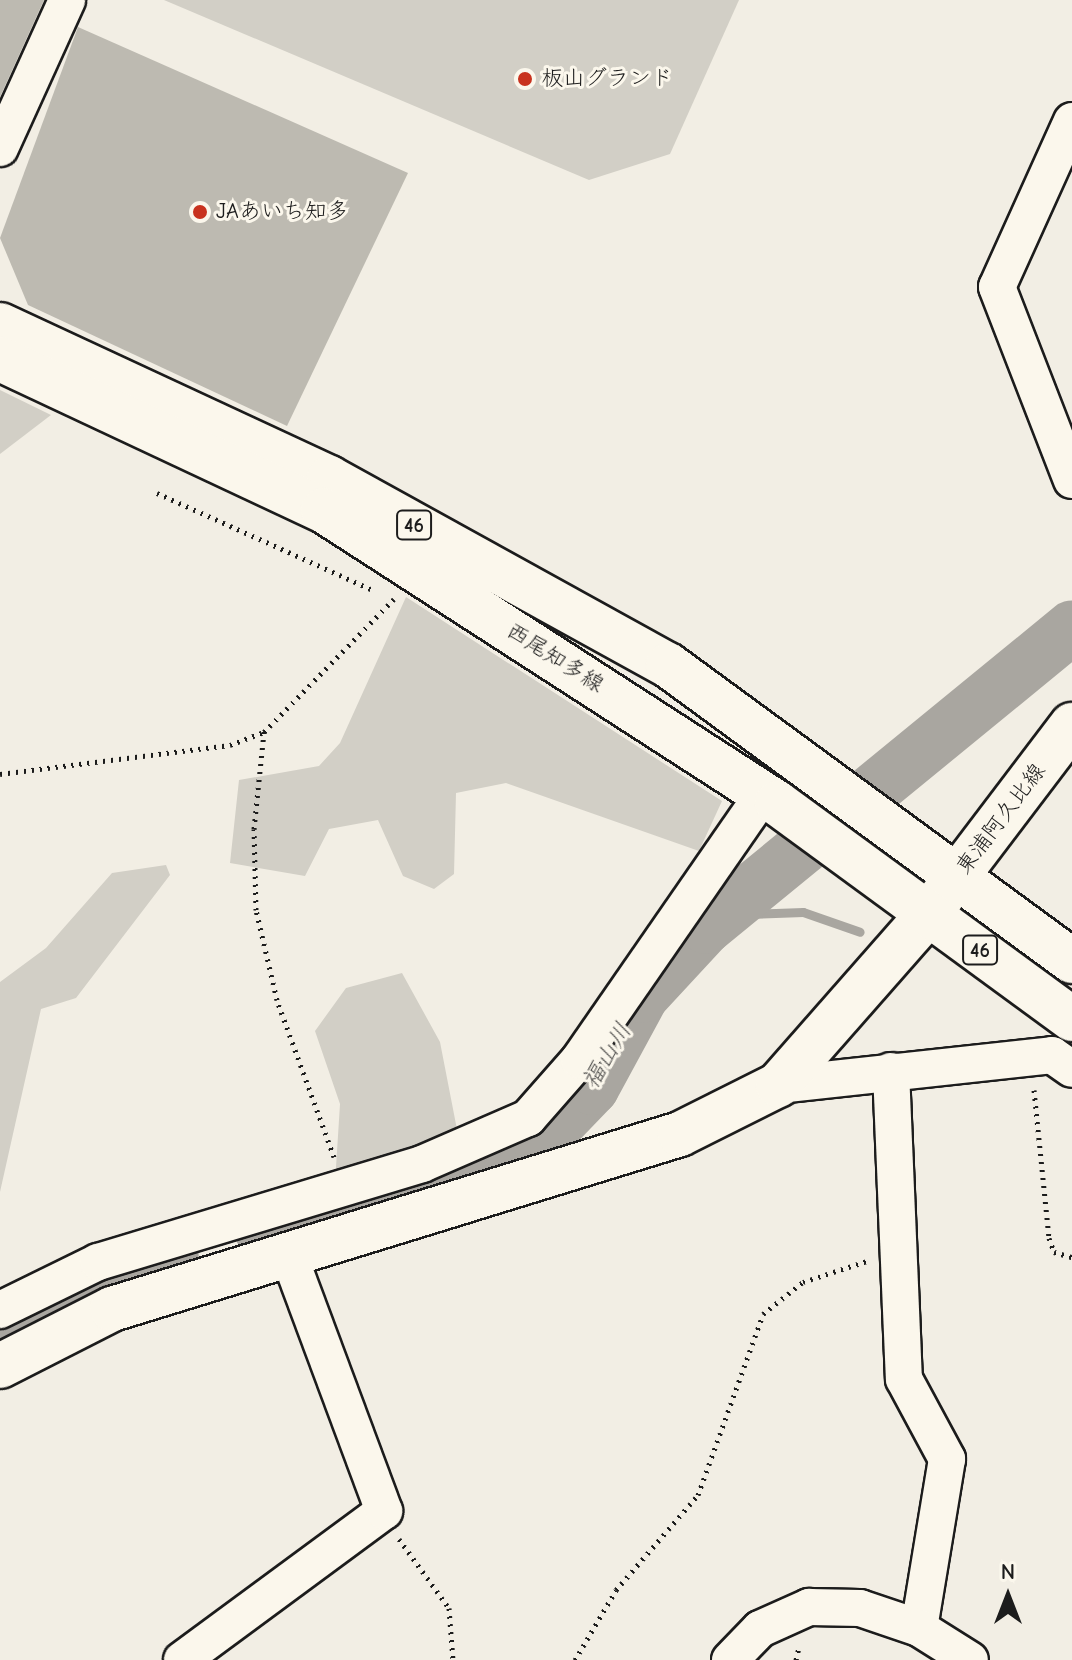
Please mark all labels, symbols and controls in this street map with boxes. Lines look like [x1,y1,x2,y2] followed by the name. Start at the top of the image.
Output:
[541,66,673,92] place label: 板山グランド
[516,70,534,88] marker: 板山グランド
[216,199,349,225] place label: JAあいち知多
[191,203,209,221] marker: JAあいち知多
[396,509,432,541] road number: 46
[501,618,609,698] street label: 西尾知多線
[951,758,1051,880] street label: 東浦阿久比線
[962,934,998,966] road number: 46
[576,1018,638,1094] water label: 福山川
[968,1556,1048,1636] north arrow
[1001,1559,1015,1585] text: N

